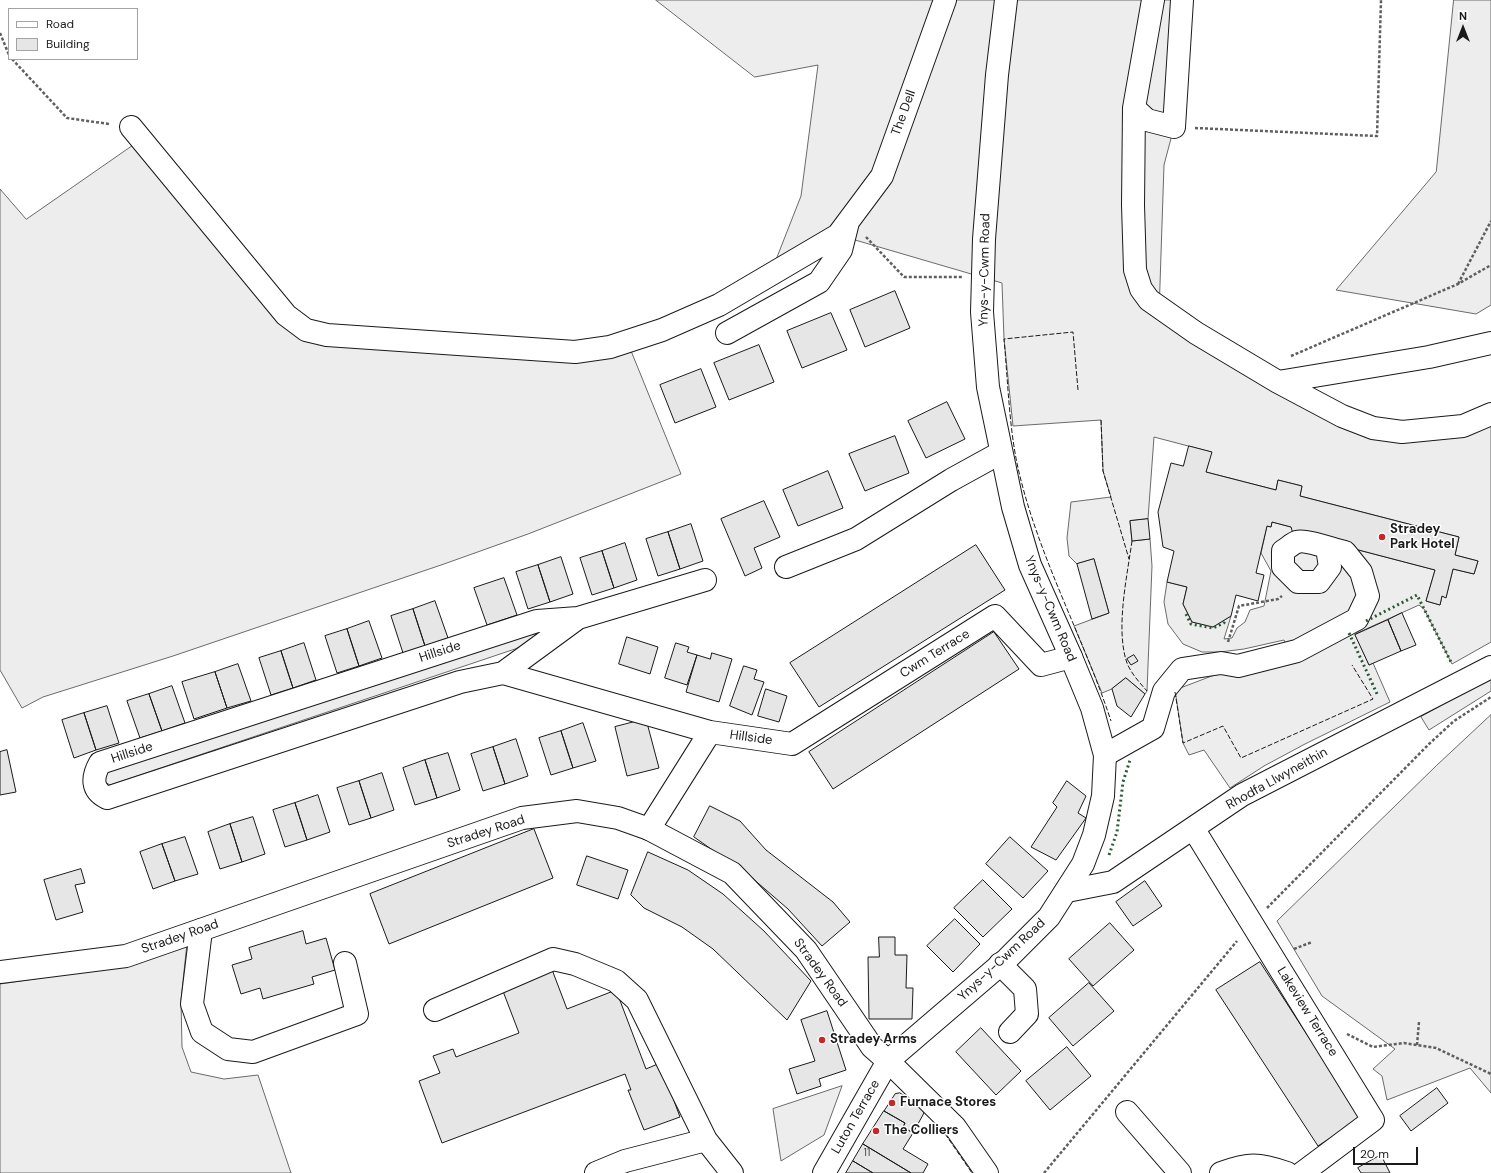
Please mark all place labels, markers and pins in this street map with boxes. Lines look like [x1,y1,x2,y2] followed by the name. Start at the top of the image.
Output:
[1390,522,1455,553] place label: Stradey Park Hotel
[1377,532,1387,542] marker: Stradey Park Hotel
[830,1032,917,1048] place label: Stradey Arms
[817,1035,827,1045] marker: Stradey Arms
[900,1095,996,1111] place label: Furnace Stores
[887,1098,897,1108] marker: Furnace Stores
[884,1123,959,1139] place label: The Colliers
[871,1126,881,1136] marker: The Colliers

